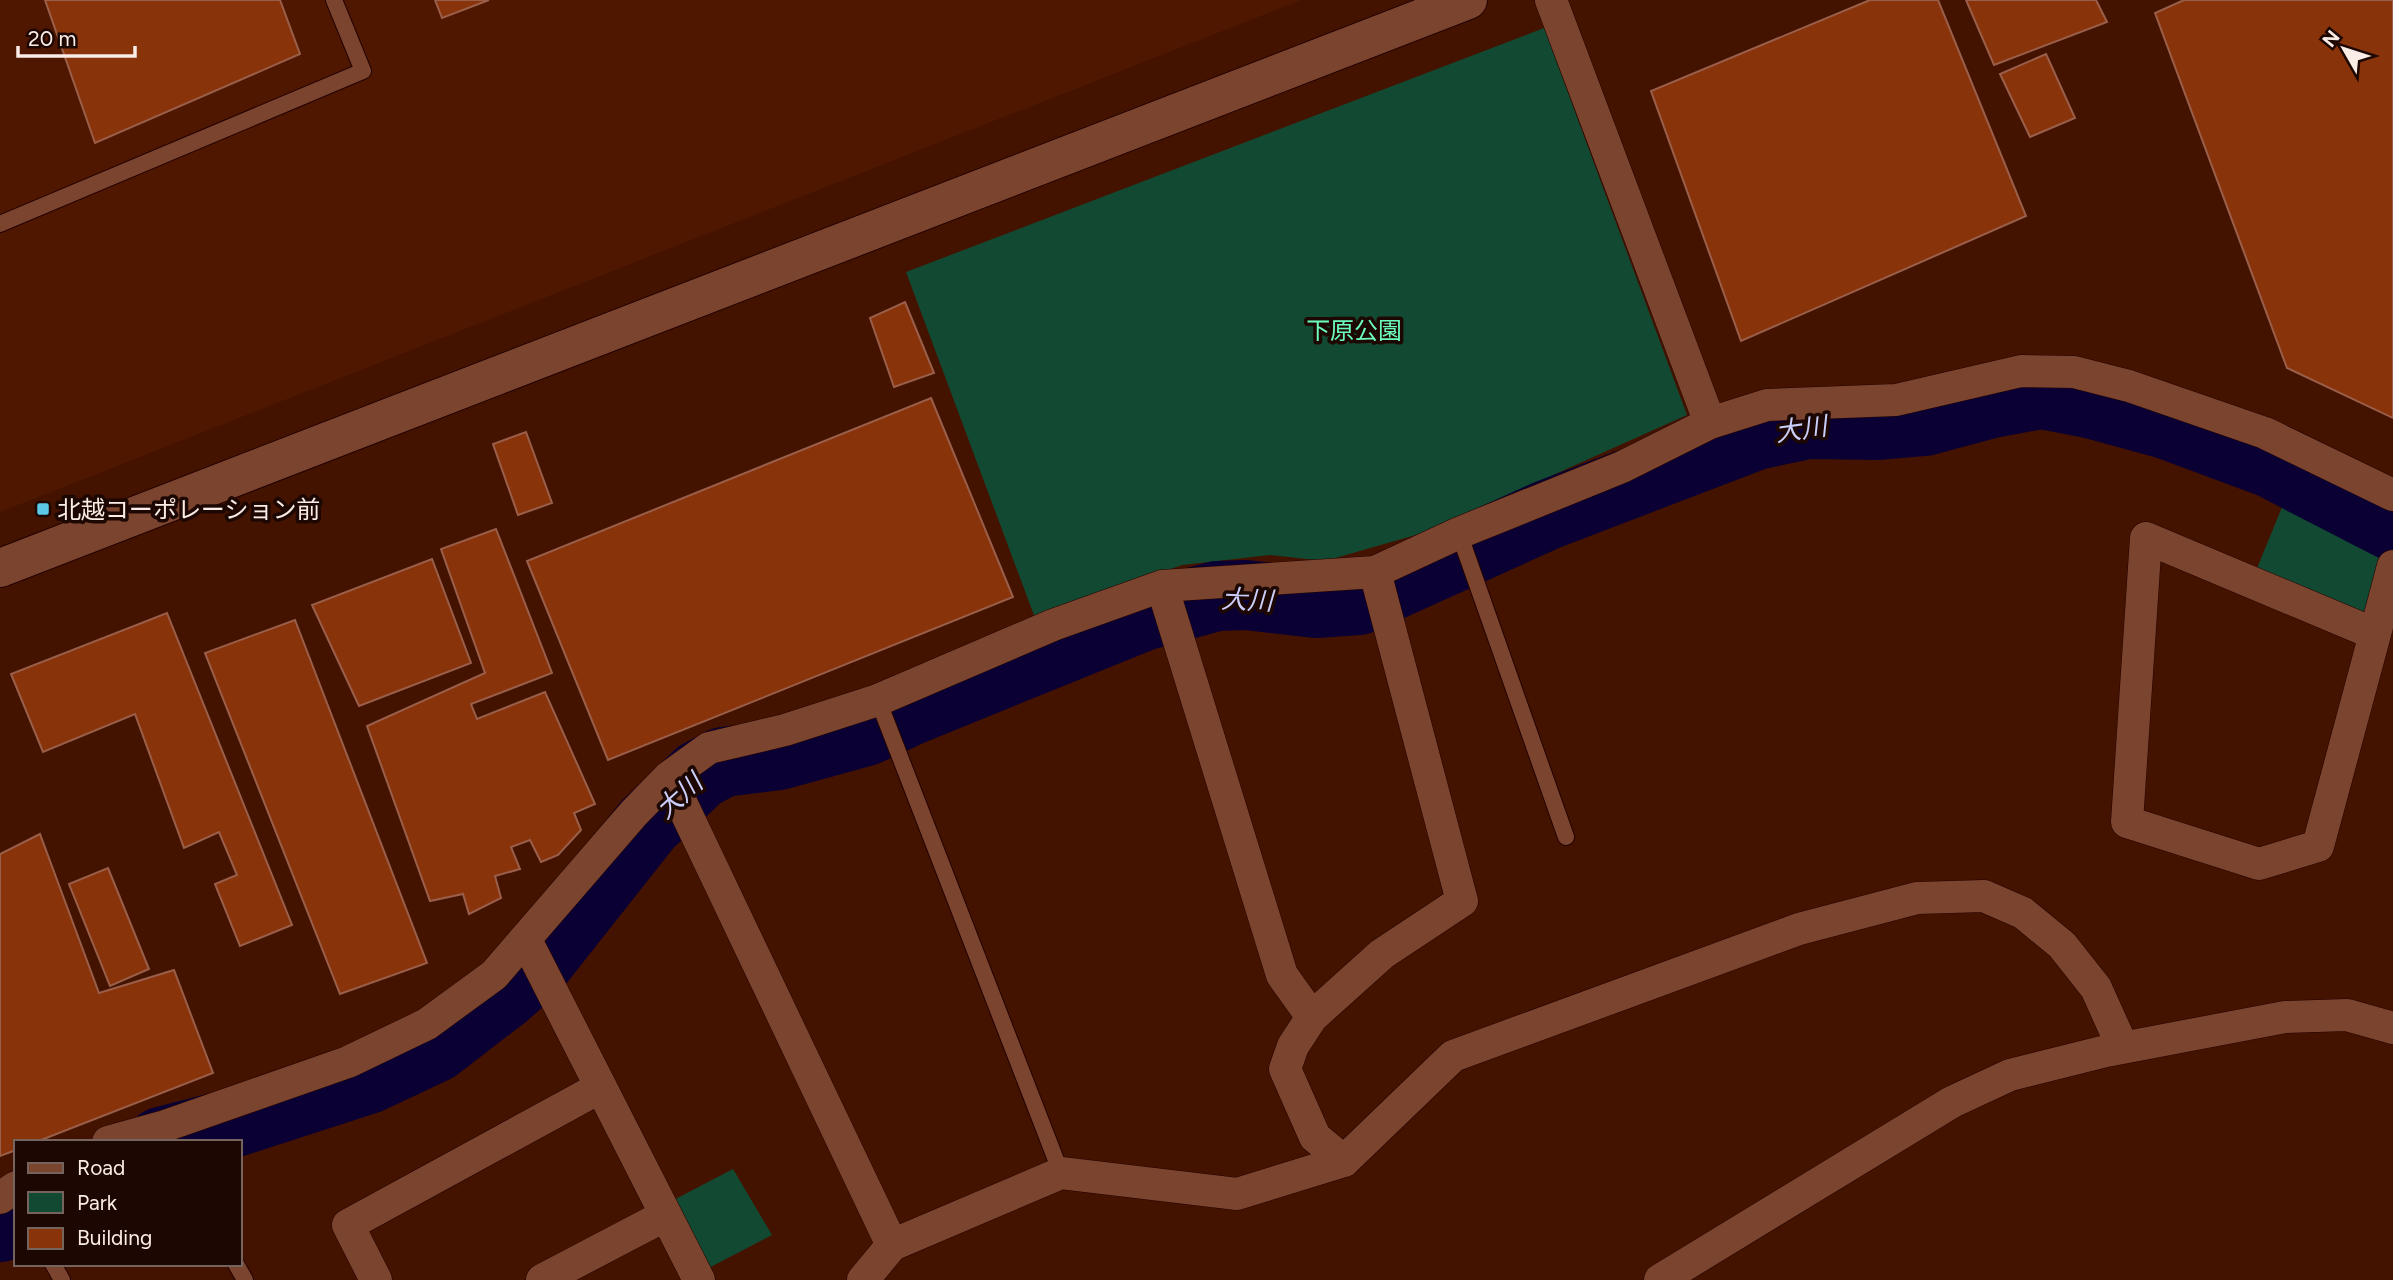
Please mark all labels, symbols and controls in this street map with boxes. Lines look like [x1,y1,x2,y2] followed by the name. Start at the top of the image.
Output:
[18,14,135,58] scale bar
[2309,14,2379,84] north arrow
[28,26,76,51] text: 20 m
[2318,26,2345,52] text: N
[1306,316,1402,345] park label: 下原公園
[1773,409,1832,448] water label: 大川
[57,495,321,524] place label: 北越コーポレーション前
[35,501,51,517] marker: 北越コーポレーション前
[1220,583,1277,617] water label: 大川
[649,765,711,825] water label: 大川
[14,1140,242,1266] legend
[77,1155,125,1180] text: Road
[77,1190,118,1215] text: Park
[77,1225,152,1250] text: Building

